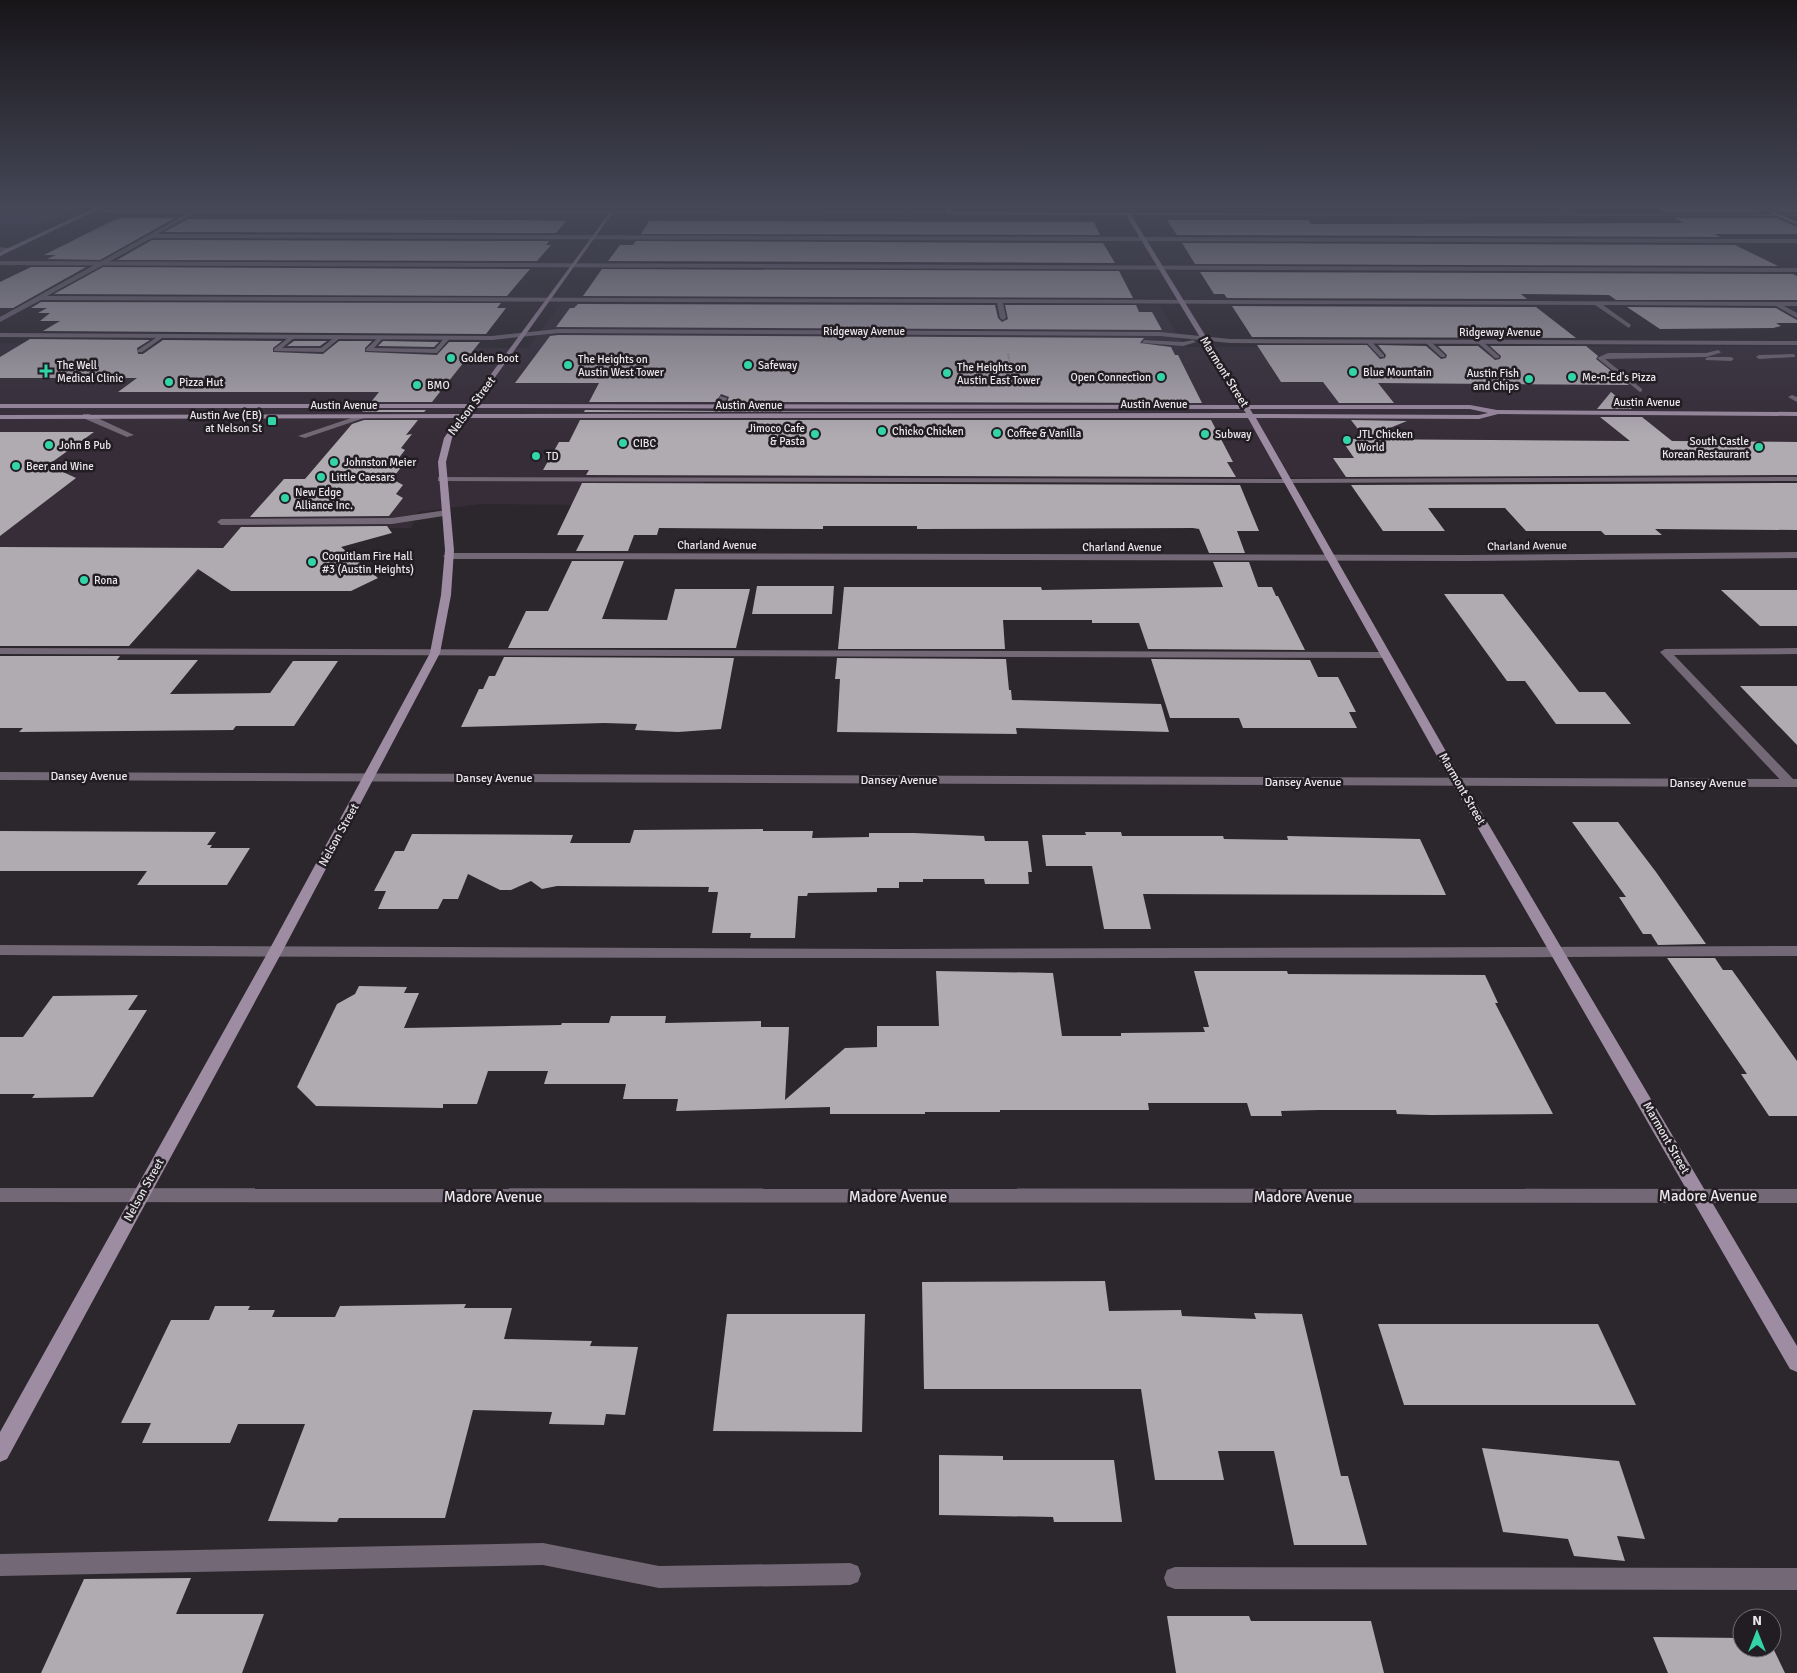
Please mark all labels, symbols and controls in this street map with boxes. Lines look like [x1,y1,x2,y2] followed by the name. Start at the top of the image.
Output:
[823,325,905,338] street label: Ridgeway Avenue
[1459,326,1541,339] street label: Ridgeway Avenue
[1196,334,1252,410] street label: Marmont Street
[445,352,457,364] marker: Golden Boot
[461,352,519,365] place label: Golden Boot
[578,353,664,379] place label: The Heights on Austin West Tower
[57,359,124,385] place label: The Well Medical Clinic
[562,359,574,371] marker: The Heights on Austin West Tower
[742,359,754,371] marker: Safeway
[758,359,798,372] place label: Safeway
[957,361,1040,387] place label: The Heights on Austin East Tower
[39,364,53,378] marker: The Well Medical Clinic
[1347,366,1359,378] marker: Blue Mountain
[1363,366,1432,379] place label: Blue Mountain
[941,367,953,379] marker: The Heights on Austin East Tower
[1467,367,1519,393] place label: Austin Fish and Chips
[1070,371,1151,384] place label: Open Connection
[1155,371,1167,383] marker: Open Connection
[1566,371,1578,383] marker: Me-n-Ed's Pizza
[1582,371,1657,384] place label: Me-n-Ed's Pizza
[1523,373,1535,385] marker: Austin Fish and Chips
[445,374,499,438] street label: Nelson Street
[163,376,175,388] marker: Pizza Hut
[179,376,223,389] place label: Pizza Hut
[411,379,423,391] marker: BMO
[427,379,450,392] place label: BMO
[1613,396,1681,409] street label: Austin Avenue
[1120,398,1188,411] street label: Austin Avenue
[310,399,378,412] street label: Austin Avenue
[715,399,783,412] street label: Austin Avenue
[190,409,262,435] place label: Austin Ave (EB) at Nelson St
[266,415,278,427] marker: Austin Ave (EB) at Nelson St
[748,422,805,448] place label: Jimoco Cafe & Pasta
[876,425,888,437] marker: Chicko Chicken
[892,425,964,438] place label: Chicko Chicken
[991,427,1003,439] marker: Coffee & Vanilla
[1007,427,1082,440] place label: Coffee & Vanilla
[809,428,821,440] marker: Jimoco Cafe & Pasta
[1199,428,1211,440] marker: Subway
[1215,428,1252,441] place label: Subway
[1357,428,1413,454] place label: JTL Chicken World
[1341,434,1353,446] marker: JTL Chicken World
[1662,435,1749,461] place label: South Castle Korean Restaurant
[617,437,629,449] marker: CIBC
[633,437,656,450] place label: CIBC
[43,439,55,451] marker: John B Pub
[59,439,111,452] place label: John B Pub
[1753,441,1765,453] marker: South Castle Korean Restaurant
[530,450,542,462] marker: TD
[546,450,559,463] place label: TD
[328,456,340,468] marker: Johnston Meier
[344,456,416,469] place label: Johnston Meier
[10,460,22,472] marker: Beer and Wine
[26,460,94,473] place label: Beer and Wine
[315,471,327,483] marker: Little Caesars
[331,471,395,484] place label: Little Caesars
[295,486,353,512] place label: New Edge Alliance Inc.
[279,492,291,504] marker: New Edge Alliance Inc.
[677,539,757,552] street label: Charland Avenue
[1487,539,1567,553] street label: Charland Avenue
[1082,541,1162,554] street label: Charland Avenue
[322,550,414,576] place label: Coquitlam Fire Hall #3 (Austin Heights)
[306,556,318,568] marker: Coquitlam Fire Hall #3 (Austin Heights)
[78,574,90,586] marker: Rona
[94,574,118,587] place label: Rona
[1435,750,1489,828] street label: Marmont Street
[50,769,128,784] street label: Dansey Avenue
[455,771,533,786] street label: Dansey Avenue
[860,773,938,788] street label: Dansey Avenue
[1264,775,1342,790] street label: Dansey Avenue
[1669,776,1747,791] street label: Dansey Avenue
[316,801,362,869] street label: Nelson Street
[1639,1099,1693,1177] street label: Marmont Street
[121,1156,167,1224] street label: Nelson Street
[1659,1187,1757,1205] street label: Madore Avenue
[444,1188,542,1206] street label: Madore Avenue
[849,1188,947,1206] street label: Madore Avenue
[1254,1188,1352,1206] street label: Madore Avenue
[1732,1608,1782,1658] north arrow
[1752,1612,1762,1629] text: N

